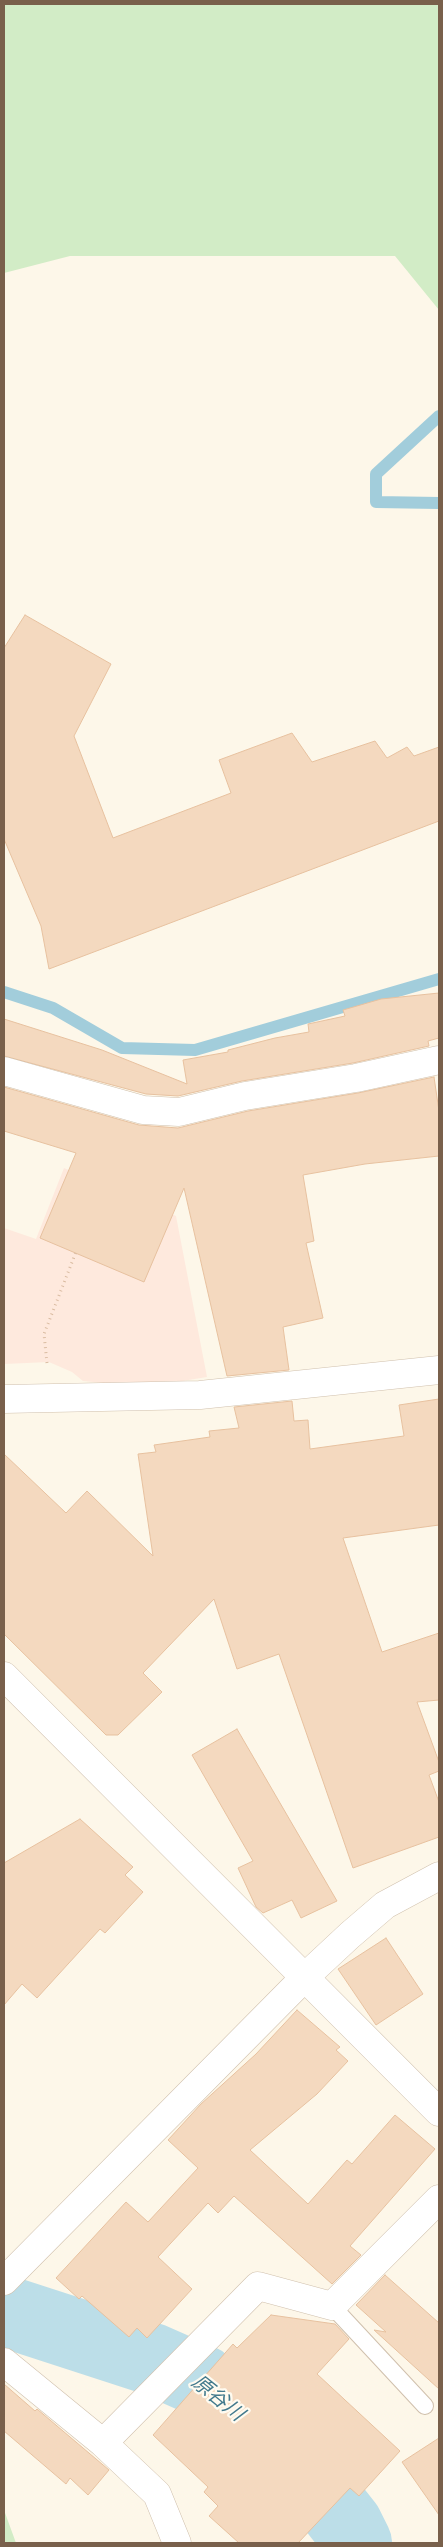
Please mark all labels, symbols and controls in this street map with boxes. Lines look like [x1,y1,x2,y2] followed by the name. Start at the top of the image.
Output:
[186,2371,248,2427] water label: 原谷川

